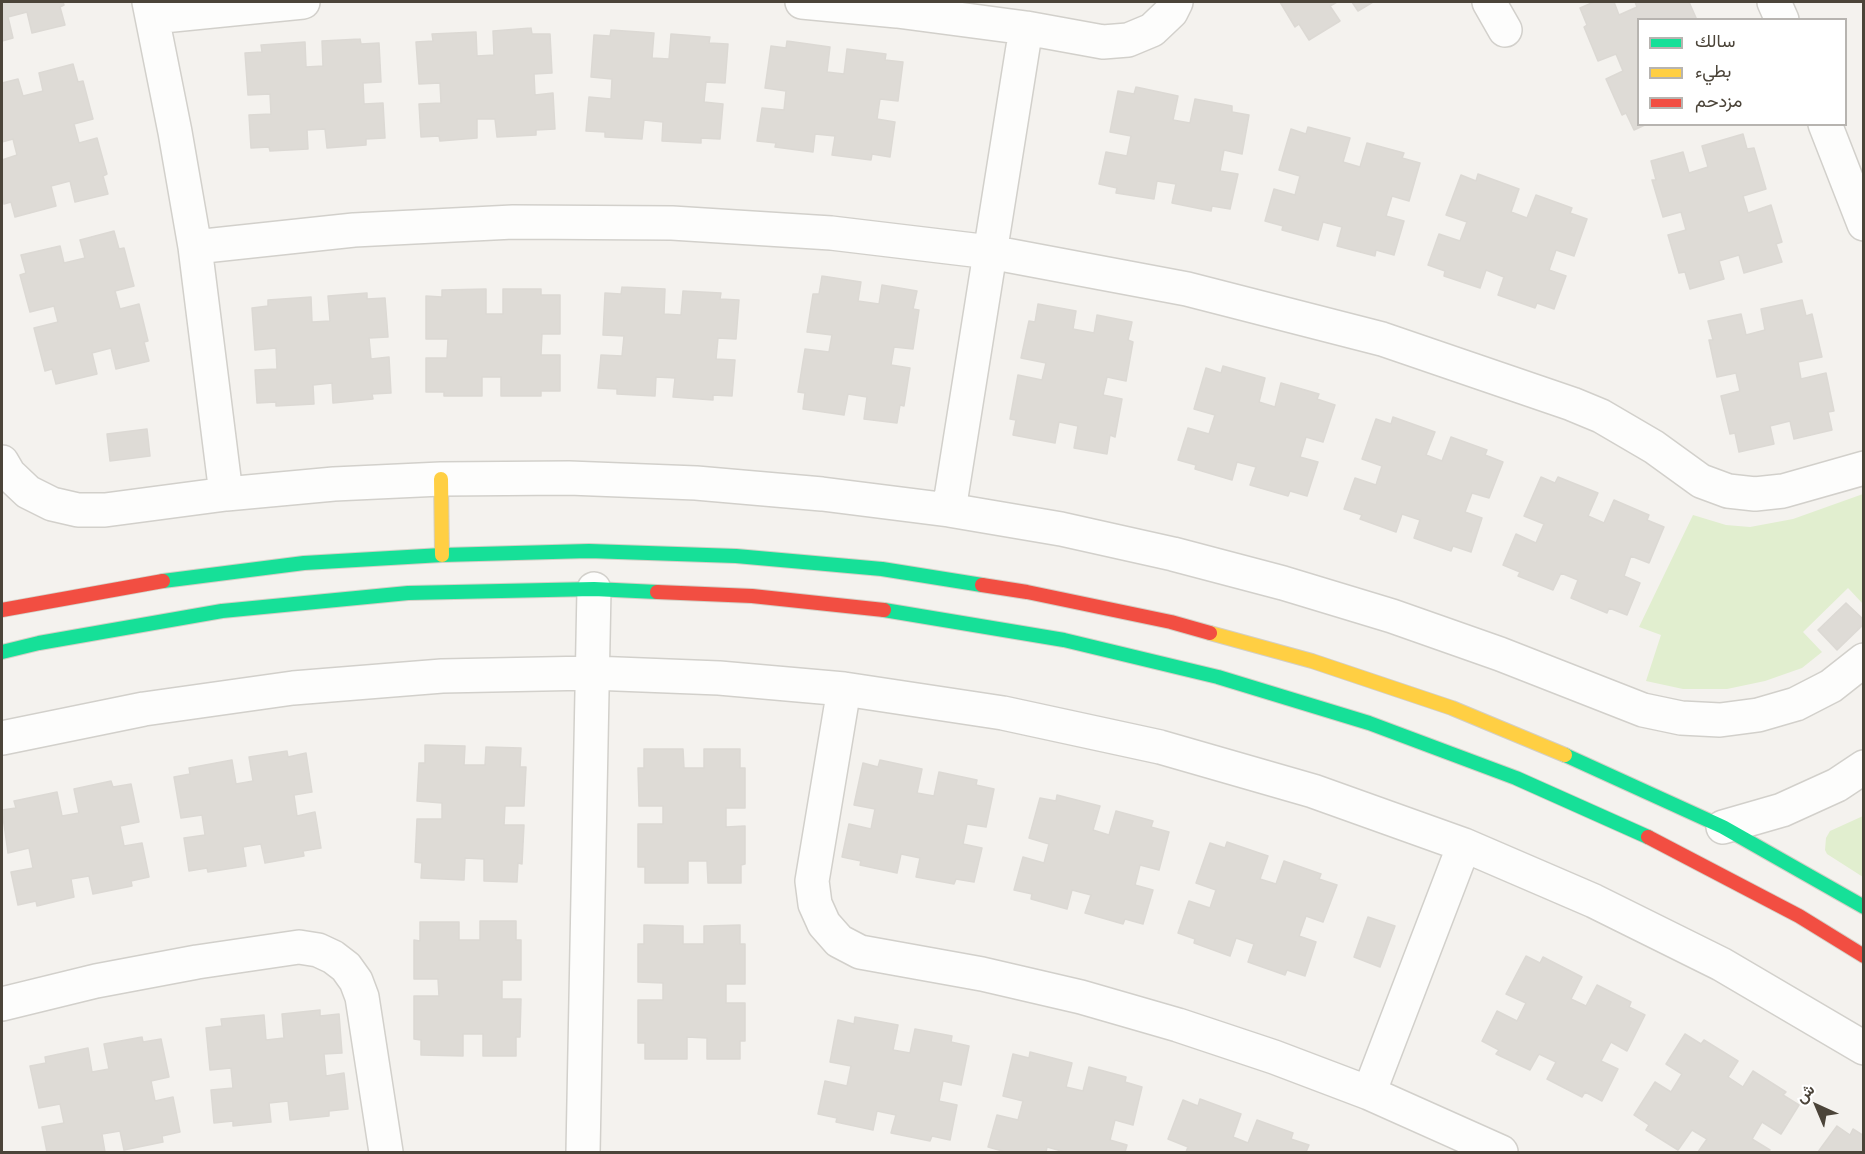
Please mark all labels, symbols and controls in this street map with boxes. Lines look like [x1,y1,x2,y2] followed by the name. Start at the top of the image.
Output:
[1637,18,1847,126] legend
[1695,29,1735,52] text: سالك
[1695,59,1731,82] text: بطيء
[1695,89,1742,112] text: مزدحم
[1787,1076,1847,1136] north arrow
[1791,1079,1818,1107] text: ش

